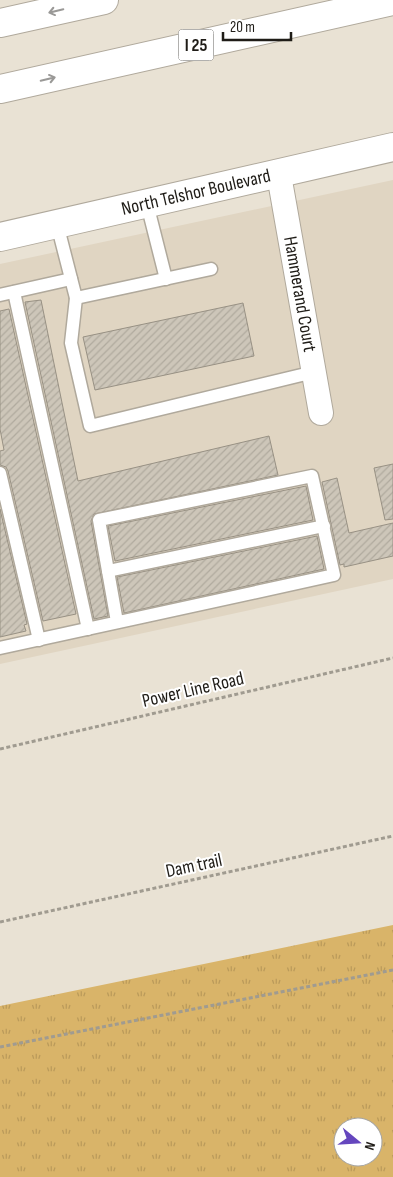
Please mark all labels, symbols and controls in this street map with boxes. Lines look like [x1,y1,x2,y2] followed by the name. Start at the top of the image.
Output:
[49,7,65,16] one-way arrow
[223,10,290,42] scale bar
[230,18,255,37] text: 20 m
[178,30,214,60] road number: I 25
[39,74,55,83] one-way arrow
[119,164,273,220] street label: North Telshor Boulevard
[279,235,322,354] street label: Hammerand Court
[140,667,246,713] street label: Power Line Road
[164,849,224,883] street label: Dam trail
[333,1117,383,1167] north arrow
[361,1140,379,1152] text: N

